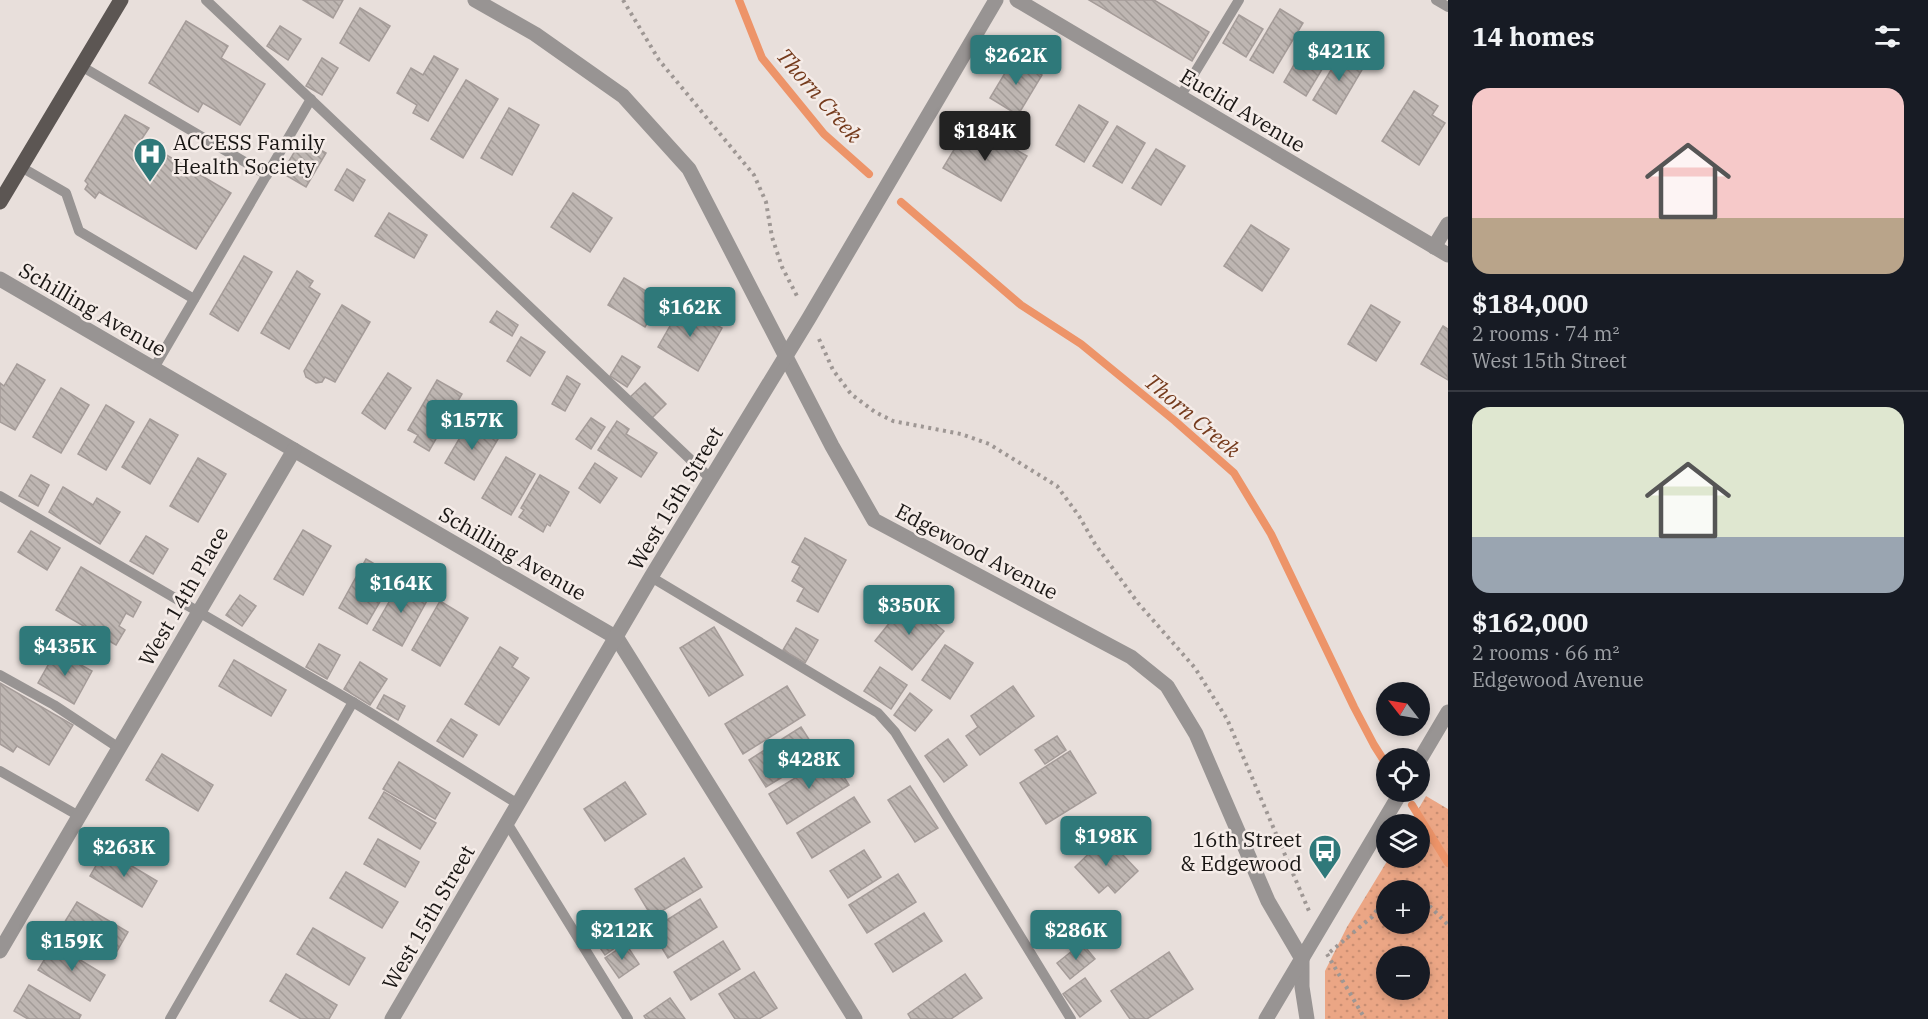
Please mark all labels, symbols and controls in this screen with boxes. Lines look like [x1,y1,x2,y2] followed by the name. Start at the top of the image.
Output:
[1472,19,1594,53] text: 14 homes
[1871,20,1904,53] icon: filters
[1297,31,1381,82] pin: $421K
[974,35,1058,86] pin: $262K
[1307,37,1371,64] text: $421K
[771,41,869,149] water label: Thorn Creek
[984,41,1048,68] text: $262K
[1175,62,1311,158] street label: Euclid Avenue
[943,111,1027,162] pin: $184K
[953,117,1017,144] text: $184K
[1634,127,1742,235] icon: home
[173,128,325,180] place label: ACCESS Family Health Society
[132,136,168,183] hospital icon: ACCESS Family Health Society
[14,255,172,363] street label: Schilling Avenue
[1472,286,1588,320] text: $184,000
[648,287,732,338] pin: $162K
[658,293,722,320] text: $162K
[1472,320,1619,347] text: 2 rooms · 74 m²
[1472,347,1627,374] text: West 15th Street
[1139,366,1247,464] water label: Thorn Creek
[430,400,514,451] pin: $157K
[440,406,504,433] text: $157K
[621,421,729,575] street label: West 15th Street
[1634,446,1742,554] icon: home
[891,496,1063,606] street label: Edgewood Avenue
[434,499,592,607] street label: Schilling Avenue
[132,521,234,671] street label: West 14th Place
[359,563,443,614] pin: $164K
[369,569,433,596] text: $164K
[867,585,951,636] pin: $350K
[877,591,941,618] text: $350K
[1472,605,1588,639] text: $162,000
[23,626,107,677] pin: $435K
[33,632,97,659] text: $435K
[1472,639,1619,666] text: 2 rooms · 66 m²
[1472,666,1644,693] text: Edgewood Avenue
[1376,682,1430,736] north arrow
[1376,682,1430,1000] map controls
[767,739,851,790] pin: $428K
[777,745,841,772] text: $428K
[1376,748,1430,802] button: locate
[1376,814,1430,868] button: layers
[1064,816,1148,867] pin: $198K
[1074,822,1138,849] text: $198K
[1181,825,1302,877] place label: 16th Street & Edgewood
[82,827,166,878] pin: $263K
[92,833,156,860] text: $263K
[1307,833,1343,880] bus stop icon: 16th Street & Edgewood
[375,840,481,994] street label: West 15th Street
[1376,880,1430,934] button: +
[580,910,664,961] pin: $212K
[1034,910,1118,961] pin: $286K
[590,916,654,943] text: $212K
[1044,916,1108,943] text: $286K
[30,921,114,972] pin: $159K
[40,927,104,954] text: $159K
[1376,946,1430,1000] button: −

